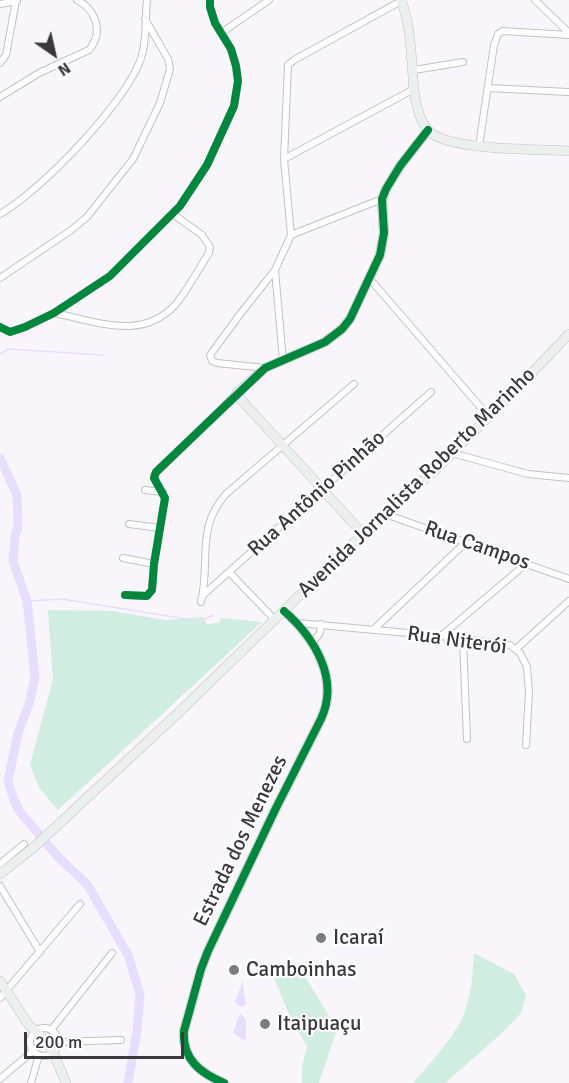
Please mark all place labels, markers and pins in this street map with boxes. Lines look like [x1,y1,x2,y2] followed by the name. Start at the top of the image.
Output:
[333,925,384,951] place label: Icaraí
[314,931,328,945] marker: Icaraí
[246,957,356,983] place label: Camboinhas
[227,963,241,977] marker: Camboinhas
[277,1011,361,1037] place label: Itaipuaçu
[258,1017,272,1031] marker: Itaipuaçu

